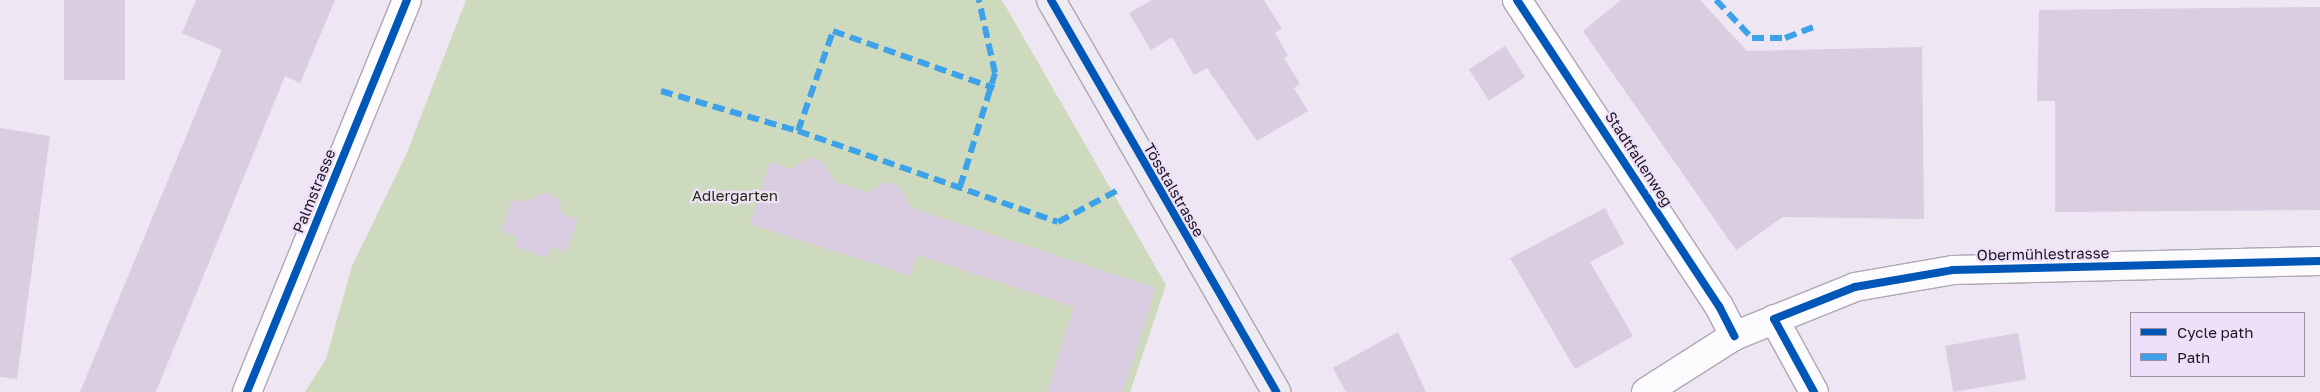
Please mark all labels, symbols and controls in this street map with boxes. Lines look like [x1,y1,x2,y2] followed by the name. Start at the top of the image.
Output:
[1602,108,1676,210] street label: Stadtfallenweg
[1140,140,1208,240] street label: Tösstalstrasse
[289,146,339,236] street label: Palmstrasse
[692,187,778,205] park label: Adlergarten
[1977,244,2109,264] street label: Obermühlestrasse
[2130,312,2305,377] legend
[2177,323,2253,341] text: Cycle path
[2177,348,2210,366] text: Path

